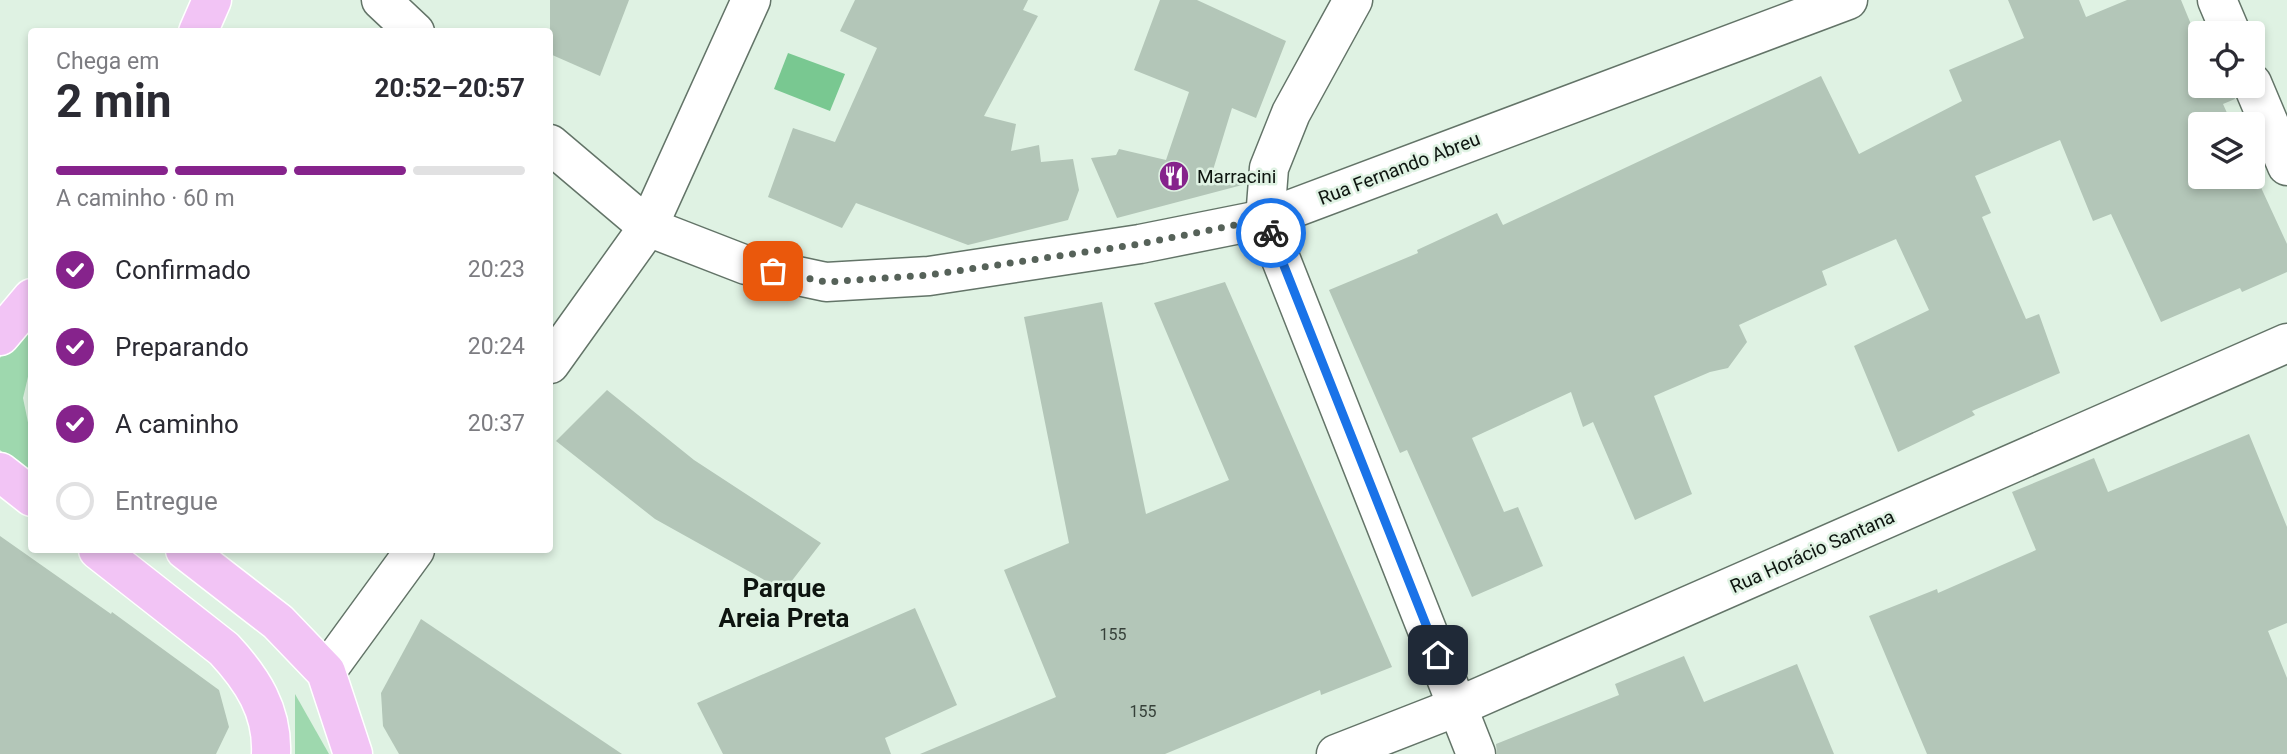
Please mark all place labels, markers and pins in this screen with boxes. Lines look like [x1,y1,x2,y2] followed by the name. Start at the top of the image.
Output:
[1157,159,1191,193] restaurant icon: Marracini
[1197,165,1276,188] place label: Marracini
[743,241,803,301] pin
[1408,625,1468,685] pin

